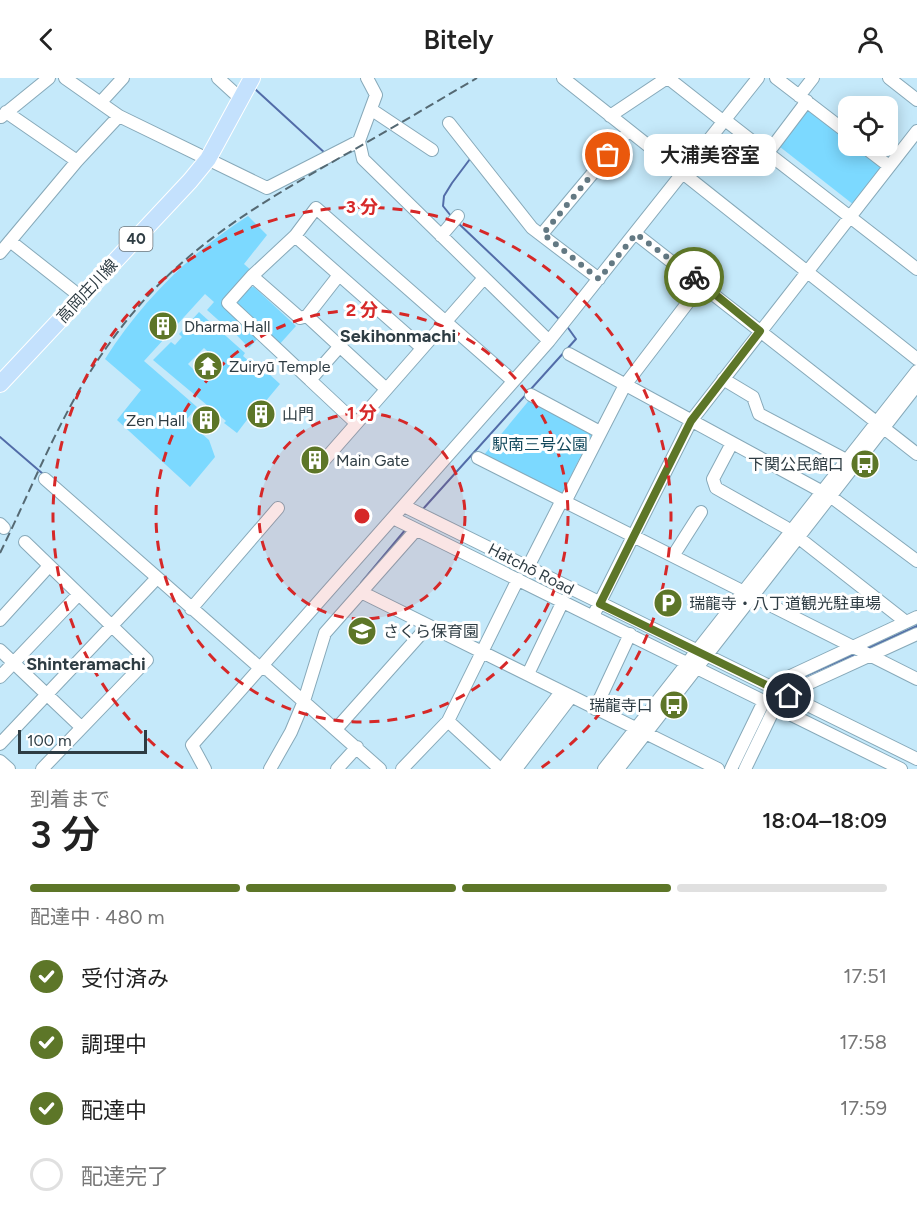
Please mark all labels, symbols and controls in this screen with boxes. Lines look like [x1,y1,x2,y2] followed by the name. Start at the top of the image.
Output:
[30,23,63,56] icon: back
[424,23,493,56] text: Bitely
[854,23,887,56] icon: person
[838,96,898,156] map controls
[838,96,898,156] button: locate
[582,129,633,180] pin
[644,134,776,176] callout: 大浦美容室
[591,138,624,171] icon: bag
[660,143,760,167] text: 大浦美容室
[346,196,378,218] text: 3 分
[120,227,152,251] road number: 40
[664,247,724,307] courier
[53,255,121,327] street label: 高岡庄川線
[678,261,711,294] icon: bike
[346,299,378,321] text: 2 分
[147,310,179,342] building icon: Dharma Hall
[184,317,270,336] place label: Dharma Hall
[340,325,456,347] district label: Sekihonmachi
[192,350,224,382] temple icon: Zuiryū Temple
[229,357,331,376] place label: Zuiryū Temple
[245,398,277,430] building icon: 山門
[347,402,377,424] text: 1 分
[190,404,222,436] building icon: Zen Hall
[282,405,314,424] place label: 山門
[126,411,185,430] place label: Zen Hall
[492,435,588,454] park label: 駅南三号公園
[299,444,331,476] building icon: Main Gate
[849,448,881,480] bus stop icon: 下関公民館口
[336,451,410,470] place label: Main Gate
[748,455,844,474] place label: 下関公民館口
[352,506,372,526] centre of rings
[485,539,577,599] street label: Hatchō Road
[652,587,684,619] parking icon: 瑞龍寺・八丁道観光駐車場
[689,594,881,613] place label: 瑞龍寺・八丁道観光駐車場
[346,615,378,647] school or university icon: さくら保育園
[383,622,479,641] place label: さくら保育園
[26,653,146,675] district label: Shinteramachi
[763,670,814,721] pin
[772,679,805,712] icon: home
[658,689,690,721] bus stop icon: 瑞龍寺口
[589,696,653,715] place label: 瑞龍寺口
[18,727,147,754] scale bar
[27,731,72,750] text: 100 m
[30,787,110,811] text: 到着まで
[762,807,887,834] text: 18:04–18:09
[30,811,100,858] text: 3 分
[30,905,164,929] text: 配達中 · 480 m
[30,960,63,993] icon: check
[843,964,887,988] text: 17:51
[81,965,169,992] text: 受付済み
[30,1026,63,1059] icon: check
[839,1030,887,1054] text: 17:58
[81,1031,147,1058] text: 調理中
[30,1092,63,1125] icon: check
[840,1096,887,1120] text: 17:59
[81,1097,147,1124] text: 配達中
[81,1163,169,1190] text: 配達完了

